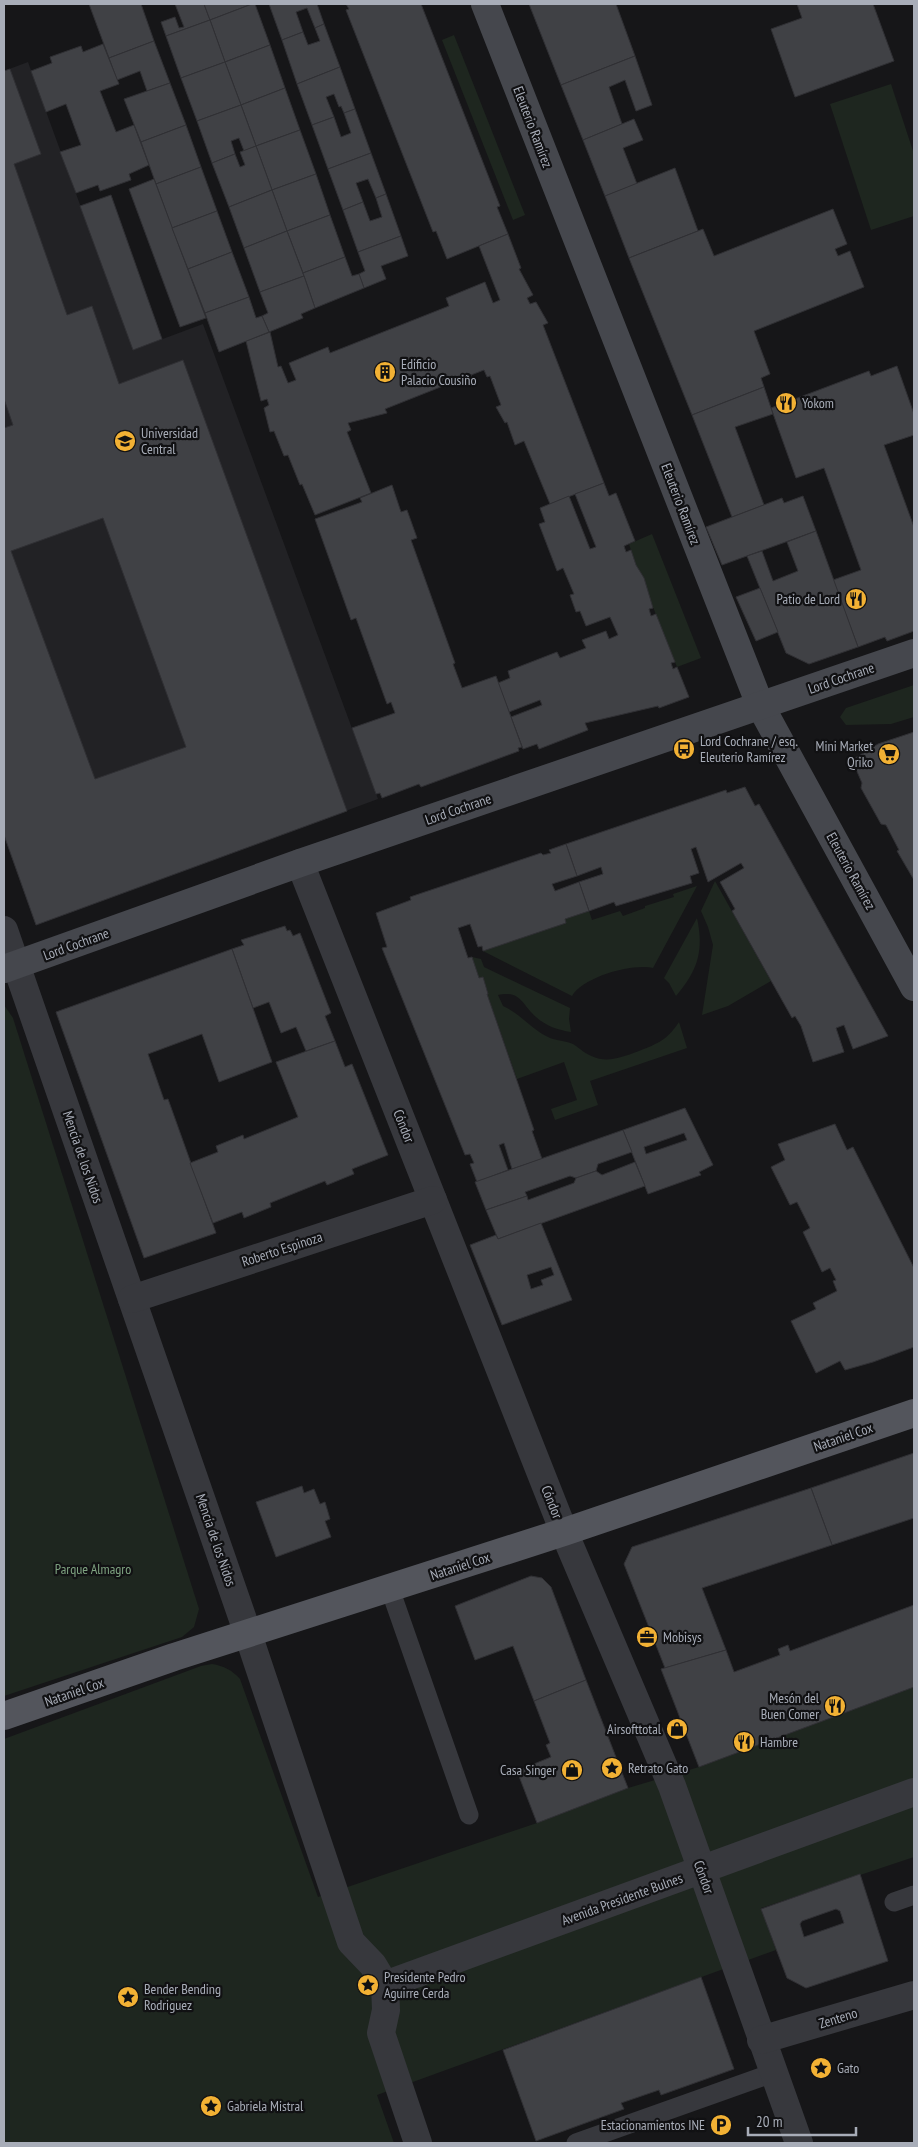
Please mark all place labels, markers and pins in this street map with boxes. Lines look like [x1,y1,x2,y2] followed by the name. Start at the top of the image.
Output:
[401,355,477,389] place label: Edificio Palacio Cousiño
[373,360,397,384] building icon: Edificio Palacio Cousiño
[774,391,798,415] restaurant icon: Yokom
[802,394,834,412] place label: Yokom
[141,424,198,458] place label: Universidad Central
[113,429,137,453] school or university icon: Universidad Central
[844,587,868,611] restaurant icon: Patio de Lord
[777,590,840,608] place label: Patio de Lord
[700,732,798,766] place label: Lord Cochrane / esq. Eleuterio Ramírez
[672,737,696,761] bus stop icon: Lord Cochrane / esq. Eleuterio Ramírez
[816,737,873,771] place label: Mini Market Qriko
[877,742,901,766] supermarket icon: Mini Market Qriko
[635,1625,659,1649] office icon: Mobisys
[663,1628,702,1646] place label: Mobisys
[761,1689,820,1723] place label: Mesón del Buen Comer
[823,1694,847,1718] restaurant icon: Mesón del Buen Comer
[665,1717,689,1741] shop icon: Airsofttotal
[607,1720,662,1738] place label: Airsofttotal
[732,1730,756,1754] restaurant icon: Hambre
[760,1733,798,1751] place label: Hambre
[600,1756,624,1780] place icon: Retrato Gato
[560,1758,584,1782] shop icon: Casa Singer
[628,1759,688,1777] place label: Retrato Gato
[500,1761,556,1779] place label: Casa Singer
[384,1968,465,2002] place label: Presidente Pedro Aguirre Cerda
[356,1973,380,1997] place icon: Presidente Pedro Aguirre Cerda
[144,1980,221,2014] place label: Bender Bending Rodriguez
[116,1985,140,2009] place icon: Bender Bending Rodriguez
[809,2056,833,2080] place icon: Gato
[837,2059,859,2077] place label: Gato
[199,2094,223,2118] place icon: Gabriela Mistral
[227,2097,304,2115] place label: Gabriela Mistral
[709,2113,733,2137] parking icon: Estacionamientos INE
[601,2116,705,2134] place label: Estacionamientos INE

